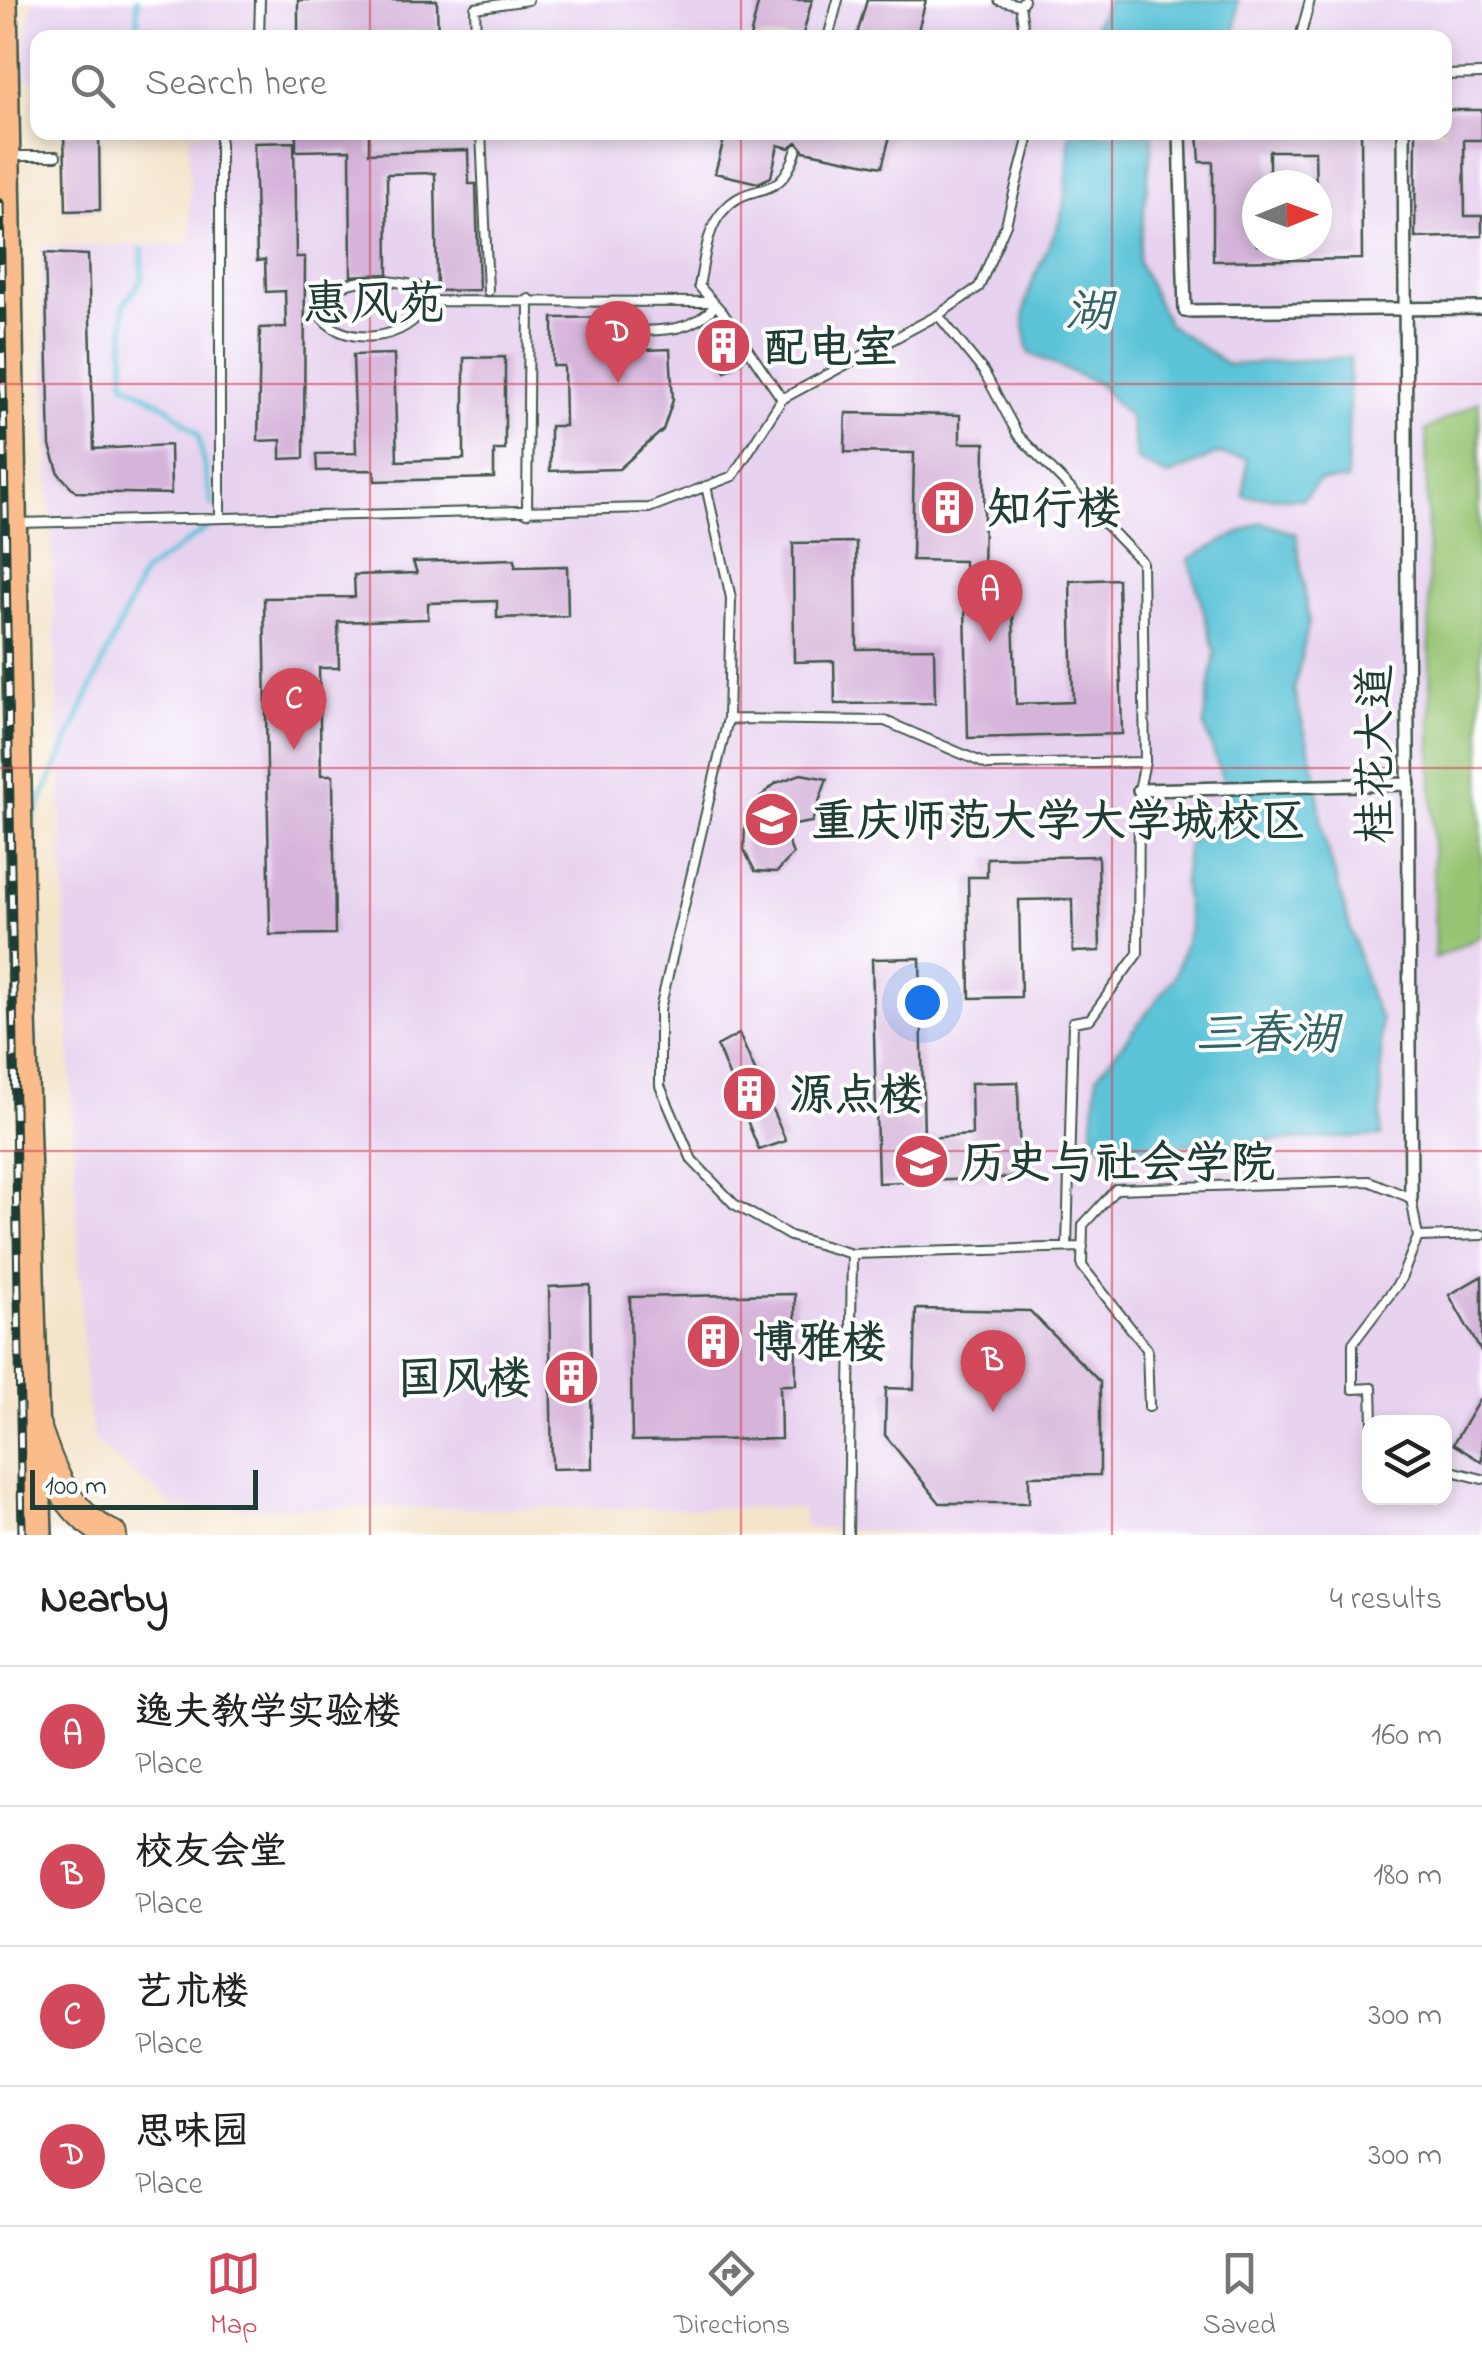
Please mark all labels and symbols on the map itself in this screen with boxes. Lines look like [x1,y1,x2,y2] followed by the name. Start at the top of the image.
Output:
[1242,170,1332,260] north arrow
[302,272,446,342] district label: 惠风苑
[1065,279,1118,349] water label: 湖
[586,300,650,383] pin: D
[694,316,754,376] building icon: 配电室
[763,318,898,384] place label: 配电室
[918,477,978,537] building icon: 知行楼
[987,479,1122,545] place label: 知行楼
[958,560,1022,642] pin: A
[1345,664,1411,844] street label: 桂花大道
[262,668,326,750] pin: C
[742,789,802,849] school or university icon: 重庆师范大学大学城校区
[811,791,1306,857] place label: 重庆师范大学大学城校区
[897,977,948,1028] your location
[1195,1002,1344,1072] water label: 三春湖
[720,1063,780,1123] building icon: 源点楼
[789,1065,924,1131] place label: 源点楼
[891,1131,951,1191] school or university icon: 历史与社会学院
[960,1133,1275,1199] place label: 历史与社会学院
[683,1311,743,1371] building icon: 博雅楼
[752,1313,887,1379] place label: 博雅楼
[960,1330,1026,1412] pin: B
[541,1347,601,1407] building icon: 国风楼
[397,1349,532,1415] place label: 国风楼
[30,1465,258,1510] scale bar

